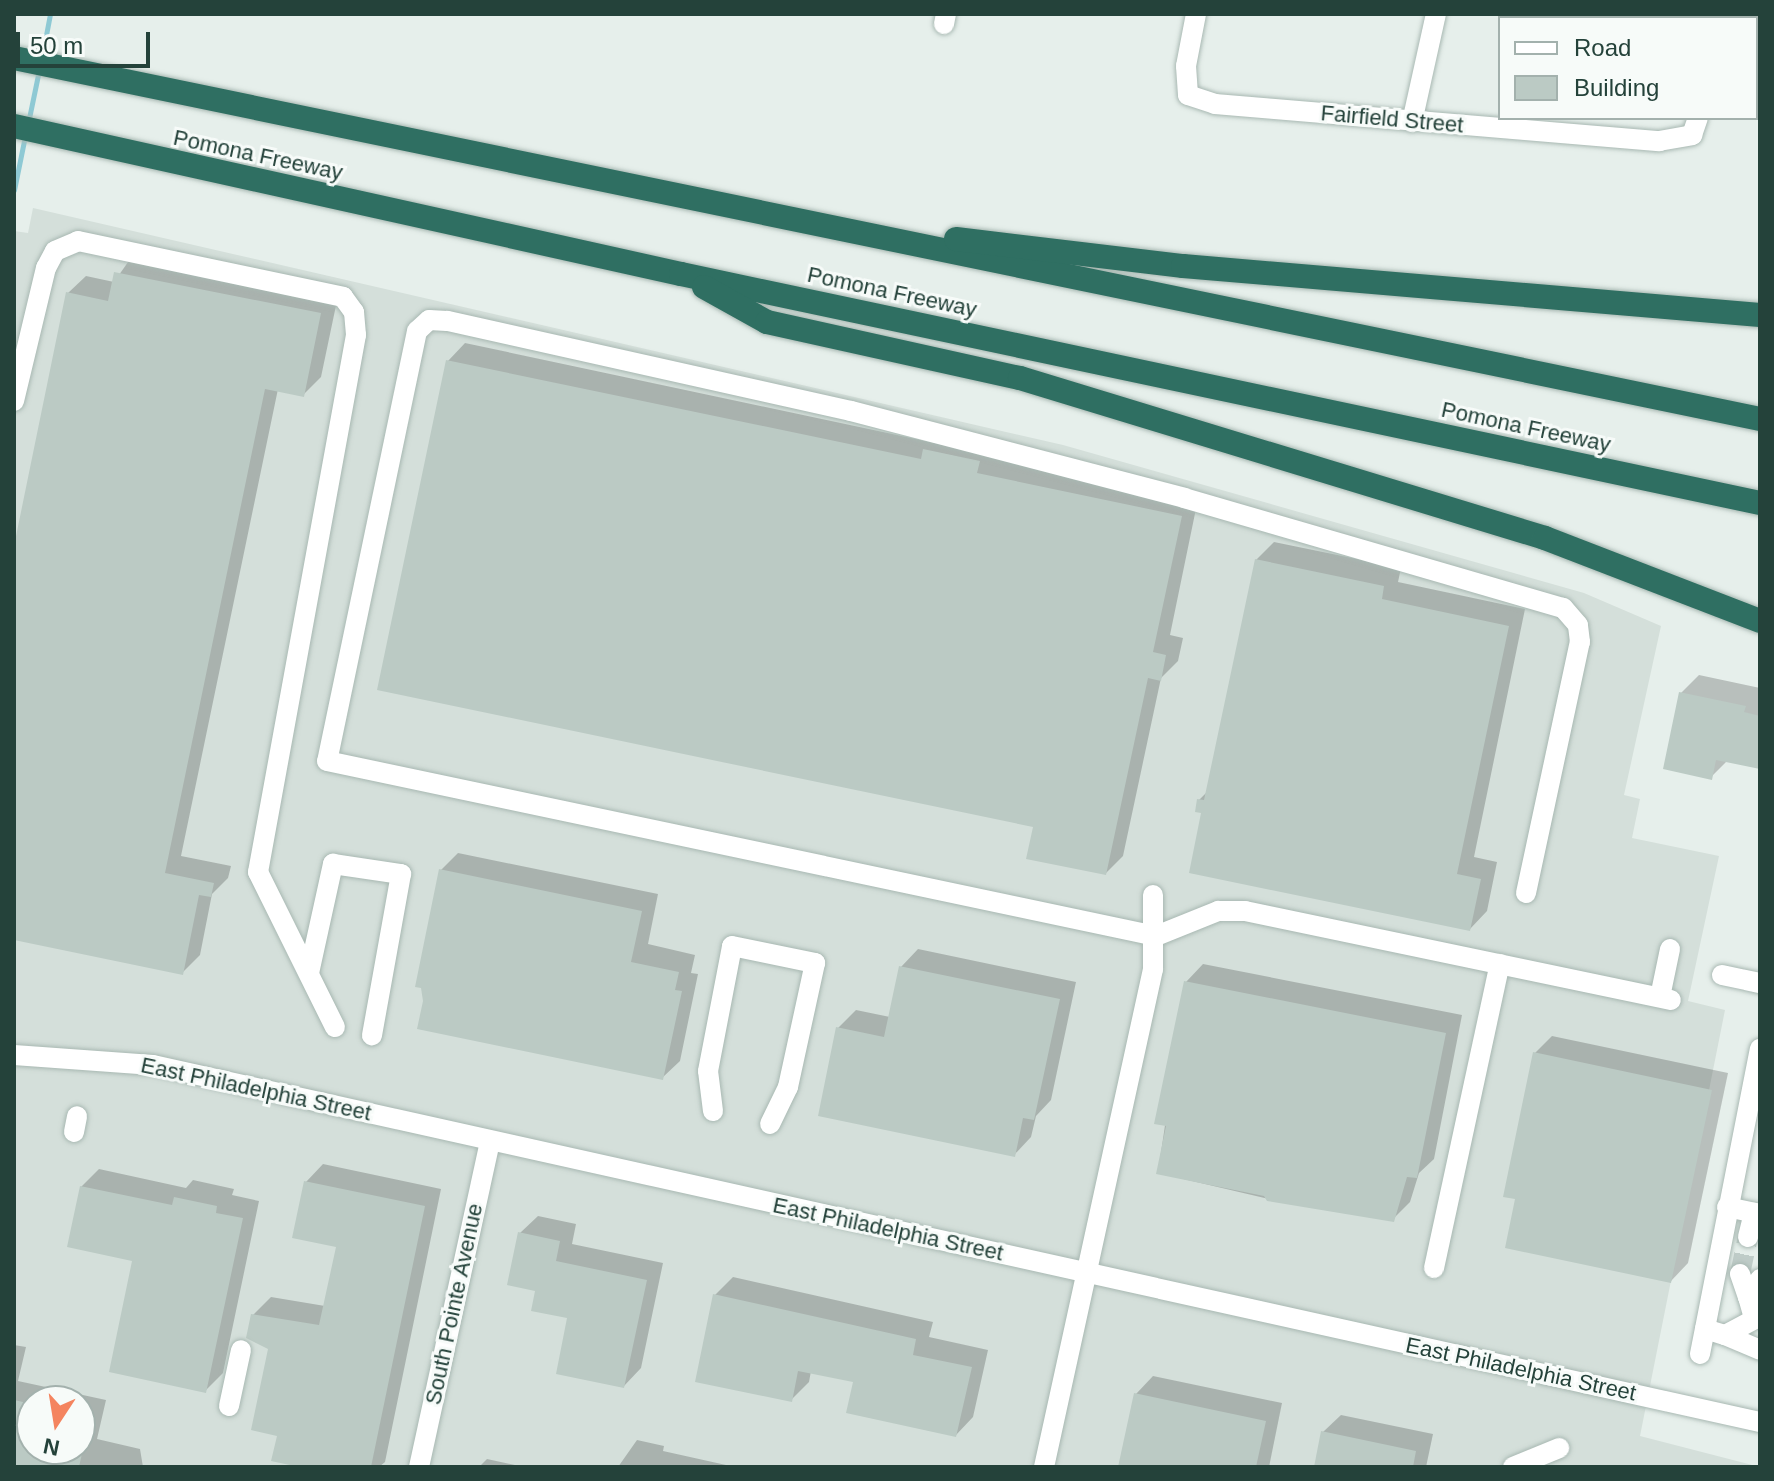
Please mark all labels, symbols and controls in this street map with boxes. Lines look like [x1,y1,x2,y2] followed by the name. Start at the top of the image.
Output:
[20,16,154,66] scale bar
[1498,16,1758,120] legend
[30,32,83,59] text: 50 m
[1574,34,1631,61] text: Road
[1574,74,1659,101] text: Building
[1320,100,1464,138] street label: Fairfield Street
[171,124,345,186] street label: Pomona Freeway
[805,261,979,323] street label: Pomona Freeway
[1439,396,1613,458] street label: Pomona Freeway
[138,1052,374,1126] street label: East Philadelphia Street
[770,1192,1006,1266] street label: East Philadelphia Street
[420,1200,488,1408] street label: South Pointe Avenue
[1403,1332,1639,1406] street label: East Philadelphia Street
[16,1385,96,1465] north arrow
[41,1433,62,1461] text: N

